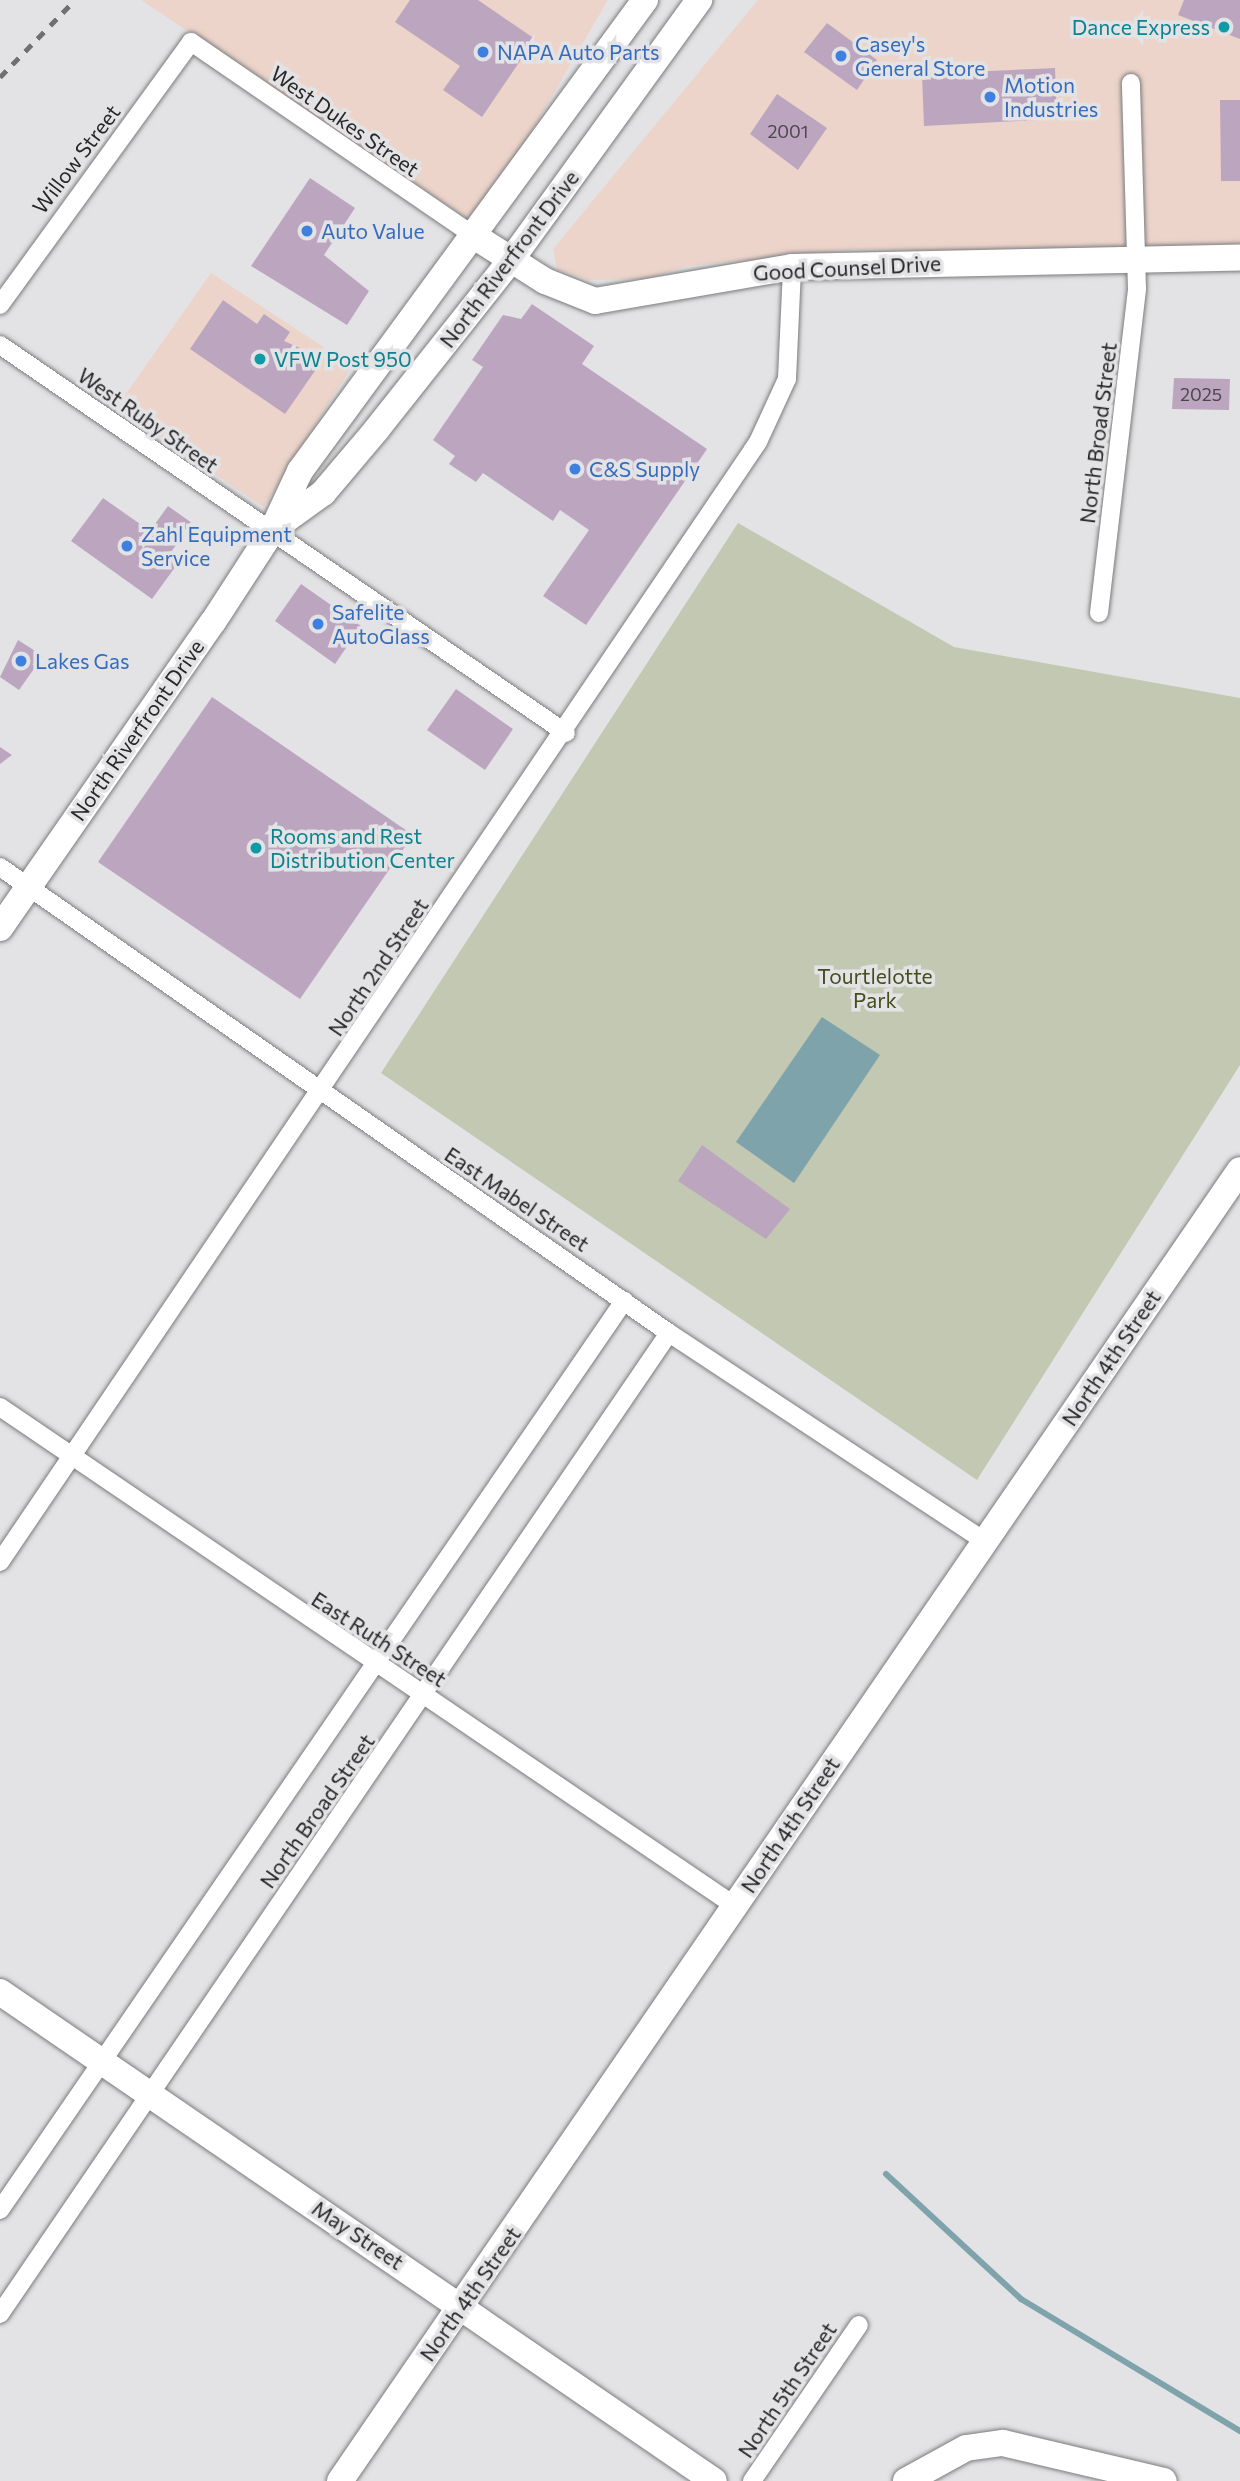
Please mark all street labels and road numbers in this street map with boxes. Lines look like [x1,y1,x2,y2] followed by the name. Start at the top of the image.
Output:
[266,60,424,182] street label: West Dukes Street
[27,100,125,218] street label: Willow Street
[434,166,584,352] street label: North Riverfront Drive
[752,250,942,286] street label: Good Counsel Drive
[1074,341,1122,525] street label: North Broad Street
[73,362,223,478] street label: West Ruby Street
[65,635,209,825] street label: North Riverfront Drive
[323,893,433,1041] street label: North 2nd Street
[440,1141,594,1257] street label: East Mabel Street
[1056,1285,1166,1431] street label: North 4th Street
[307,1586,451,1692] street label: East Ruth Street
[254,1729,380,1893] street label: North Broad Street
[735,1752,845,1898] street label: North 4th Street
[307,2195,409,2275] street label: May Street
[414,2222,526,2366] street label: North 4th Street
[733,2318,841,2462] street label: North 5th Street

